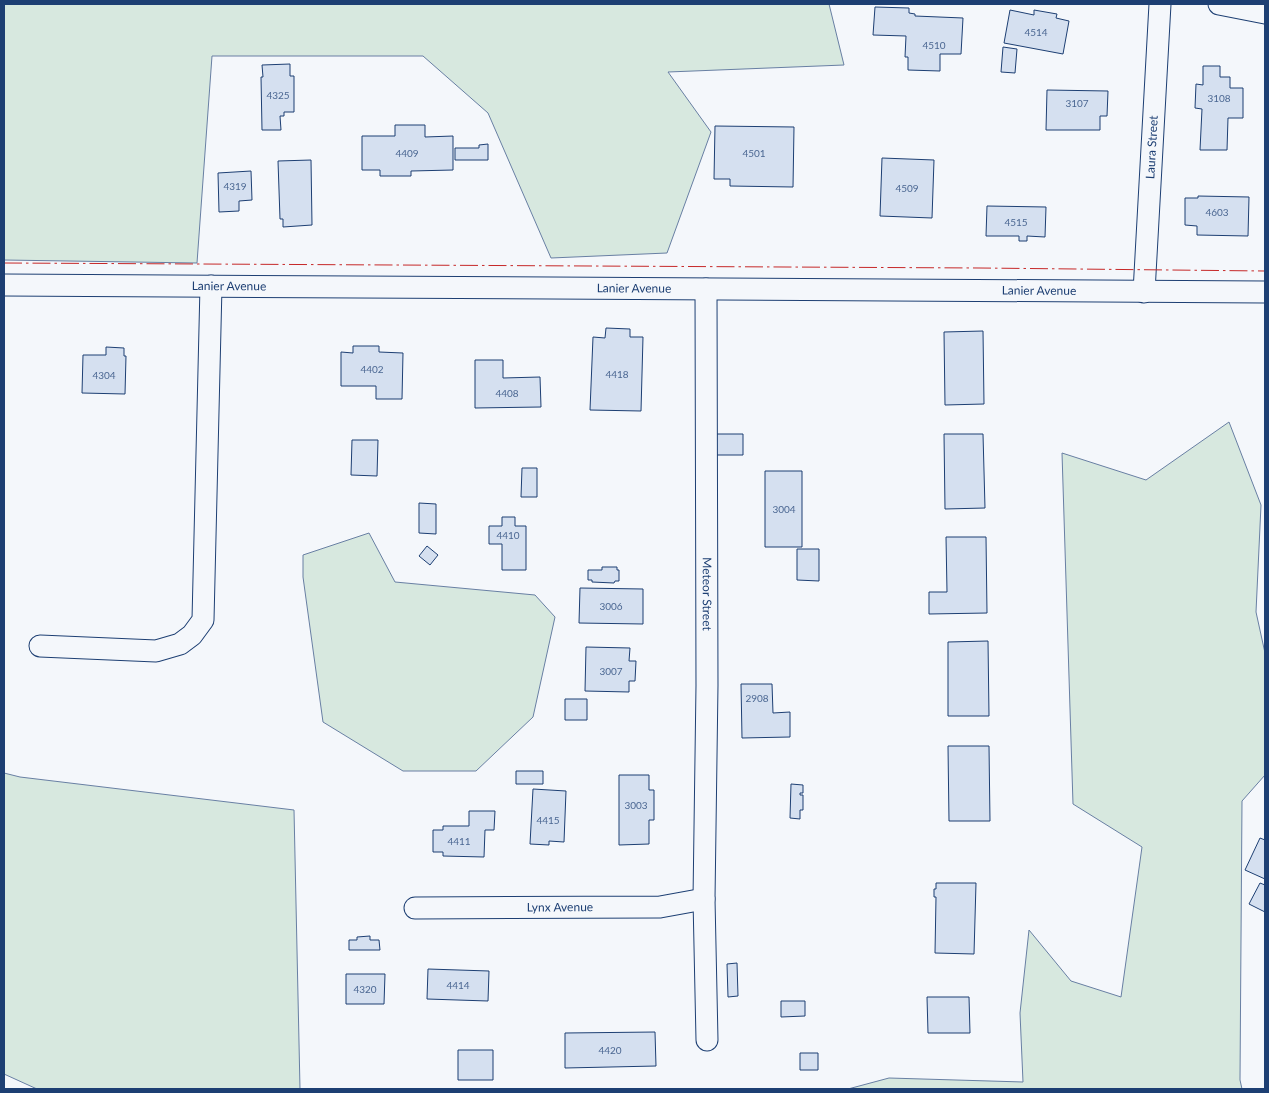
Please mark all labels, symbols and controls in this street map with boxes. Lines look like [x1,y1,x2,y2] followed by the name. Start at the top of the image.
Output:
[1024,26,1048,38] house number: 4514
[922,39,946,51] house number: 4510
[266,89,290,101] house number: 4325
[1207,92,1231,104] house number: 3108
[1065,97,1089,109] house number: 3107
[1142,114,1161,179] street label: Laura Street
[395,147,419,159] house number: 4409
[742,147,766,159] house number: 4501
[223,180,247,192] house number: 4319
[895,182,919,194] house number: 4509
[1205,206,1229,218] house number: 4603
[1004,216,1028,228] house number: 4515
[192,278,266,293] street label: Lanier Avenue
[597,280,671,296] street label: Lanier Avenue
[1002,283,1076,298] street label: Lanier Avenue
[360,363,384,375] house number: 4402
[605,368,629,380] house number: 4418
[92,369,116,381] house number: 4304
[495,387,519,399] house number: 4408
[772,503,796,515] house number: 3004
[496,529,520,541] house number: 4410
[700,557,715,631] street label: Meteor Street
[599,600,623,612] house number: 3006
[599,665,623,677] house number: 3007
[745,692,769,704] house number: 2908
[624,799,648,811] house number: 3003
[536,814,560,826] house number: 4415
[447,835,471,847] house number: 4411
[527,899,593,915] street label: Lynx Avenue
[446,979,470,991] house number: 4414
[353,983,377,995] house number: 4320
[598,1044,622,1056] house number: 4420

